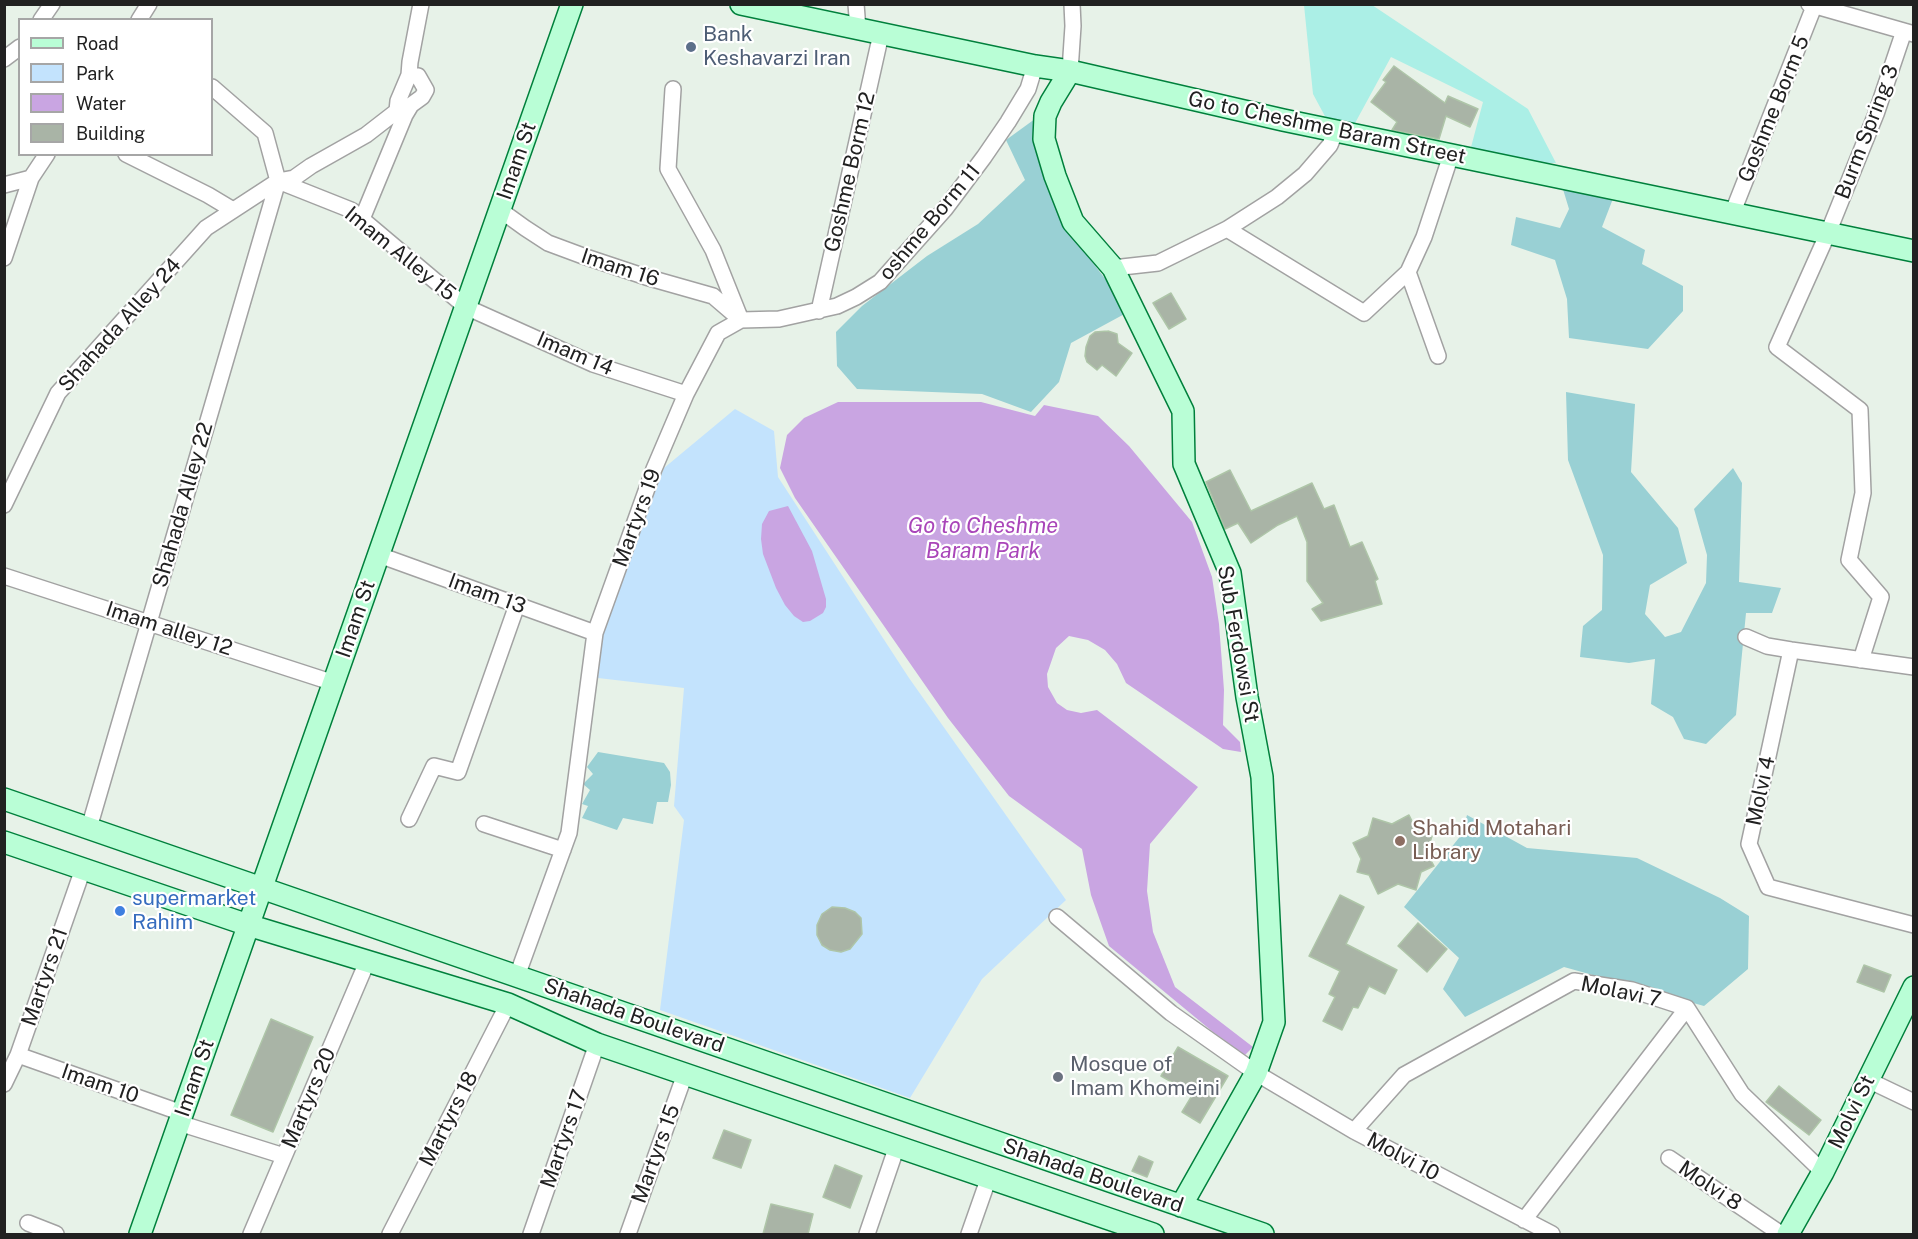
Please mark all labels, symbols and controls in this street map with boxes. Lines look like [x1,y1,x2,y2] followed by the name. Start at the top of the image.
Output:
[18,18,213,156] legend
[703,22,851,72] place label: Bank Keshavarzi Iran
[1733,32,1815,186] street label: Goshme Borm 5
[76,33,119,54] text: Road
[684,40,698,54] marker: Bank Keshavarzi Iran
[1830,61,1904,203] street label: Burm Spring 3
[76,63,114,84] text: Park
[1186,86,1468,170] street label: Go to Cheshme Baram Street
[819,89,881,255] street label: Goshme Borm 12
[76,93,126,114] text: Water
[492,119,542,203] street label: Imam St
[76,123,145,144] text: Building
[874,159,986,285] street label: oshme Borm 11
[339,201,461,307] street label: Imam Alley 15
[578,244,662,292] street label: Imam 16
[53,253,187,397] street label: Shahada Alley 24
[533,327,617,381] street label: Imam 14
[147,420,219,590] street label: Shahada Alley 22
[608,465,666,571] street label: Martyrs 19
[908,513,1058,564] water label: Go to Cheshme Baram Park
[1212,563,1264,725] street label: Sub Ferdowsi St
[445,568,529,620] street label: Imam 13
[331,577,381,661] street label: Imam St
[103,597,235,661] street label: Imam alley 12
[1741,754,1781,828] street label: Molvi 4
[1412,816,1571,866] place label: Shahid Motahari Library
[1393,834,1407,848] marker: Shahid Motahari Library
[132,886,256,936] place label: supermarket Rahim
[113,904,127,918] marker: supermarket Rahim
[16,924,74,1030] street label: Martyrs 21
[1579,971,1663,1013] street label: Molavi 7
[541,973,727,1059] street label: Shahada Boulevard
[170,1036,220,1120] street label: Imam St
[277,1044,341,1152] street label: Martyrs 20
[1070,1052,1220,1102] place label: Mosque of Imam Khomeini
[58,1059,142,1109] street label: Imam 10
[414,1067,484,1171] street label: Martyrs 18
[1051,1070,1065,1084] marker: Mosque of Imam Khomeini
[1823,1071,1881,1153] street label: Molvi St
[535,1086,593,1192] street label: Martyrs 17
[626,1101,686,1207] street label: Martyrs 15
[1362,1127,1444,1187] street label: Molvi 10
[1000,1133,1186,1219] street label: Shahada Boulevard
[1674,1156,1746,1216] street label: Molvi 8

